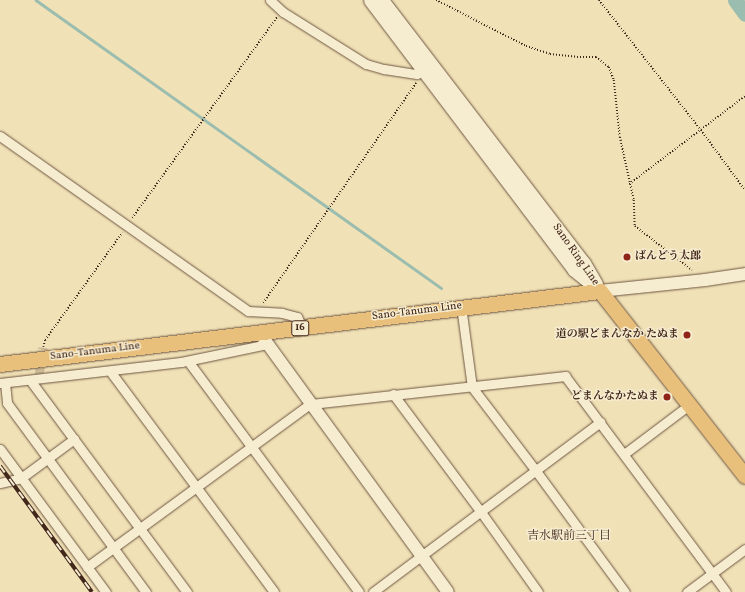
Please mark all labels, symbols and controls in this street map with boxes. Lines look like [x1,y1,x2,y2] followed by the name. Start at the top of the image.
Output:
[549,221,601,289] street label: Sano Ring Line
[635,250,701,264] place label: ばんどう太郎
[622,252,632,262] marker: ばんどう太郎
[371,300,463,324] street label: Sano-Tanuma Line
[291,320,309,336] road number: 16
[556,328,679,342] place label: 道の駅どまんなか たぬま
[682,330,692,340] marker: 道の駅どまんなか たぬま
[49,340,141,364] street label: Sano-Tanuma Line
[571,390,659,404] place label: どまんなかたぬま
[662,392,672,402] marker: どまんなかたぬま
[527,530,611,544] district label: 吉水駅前三丁目

